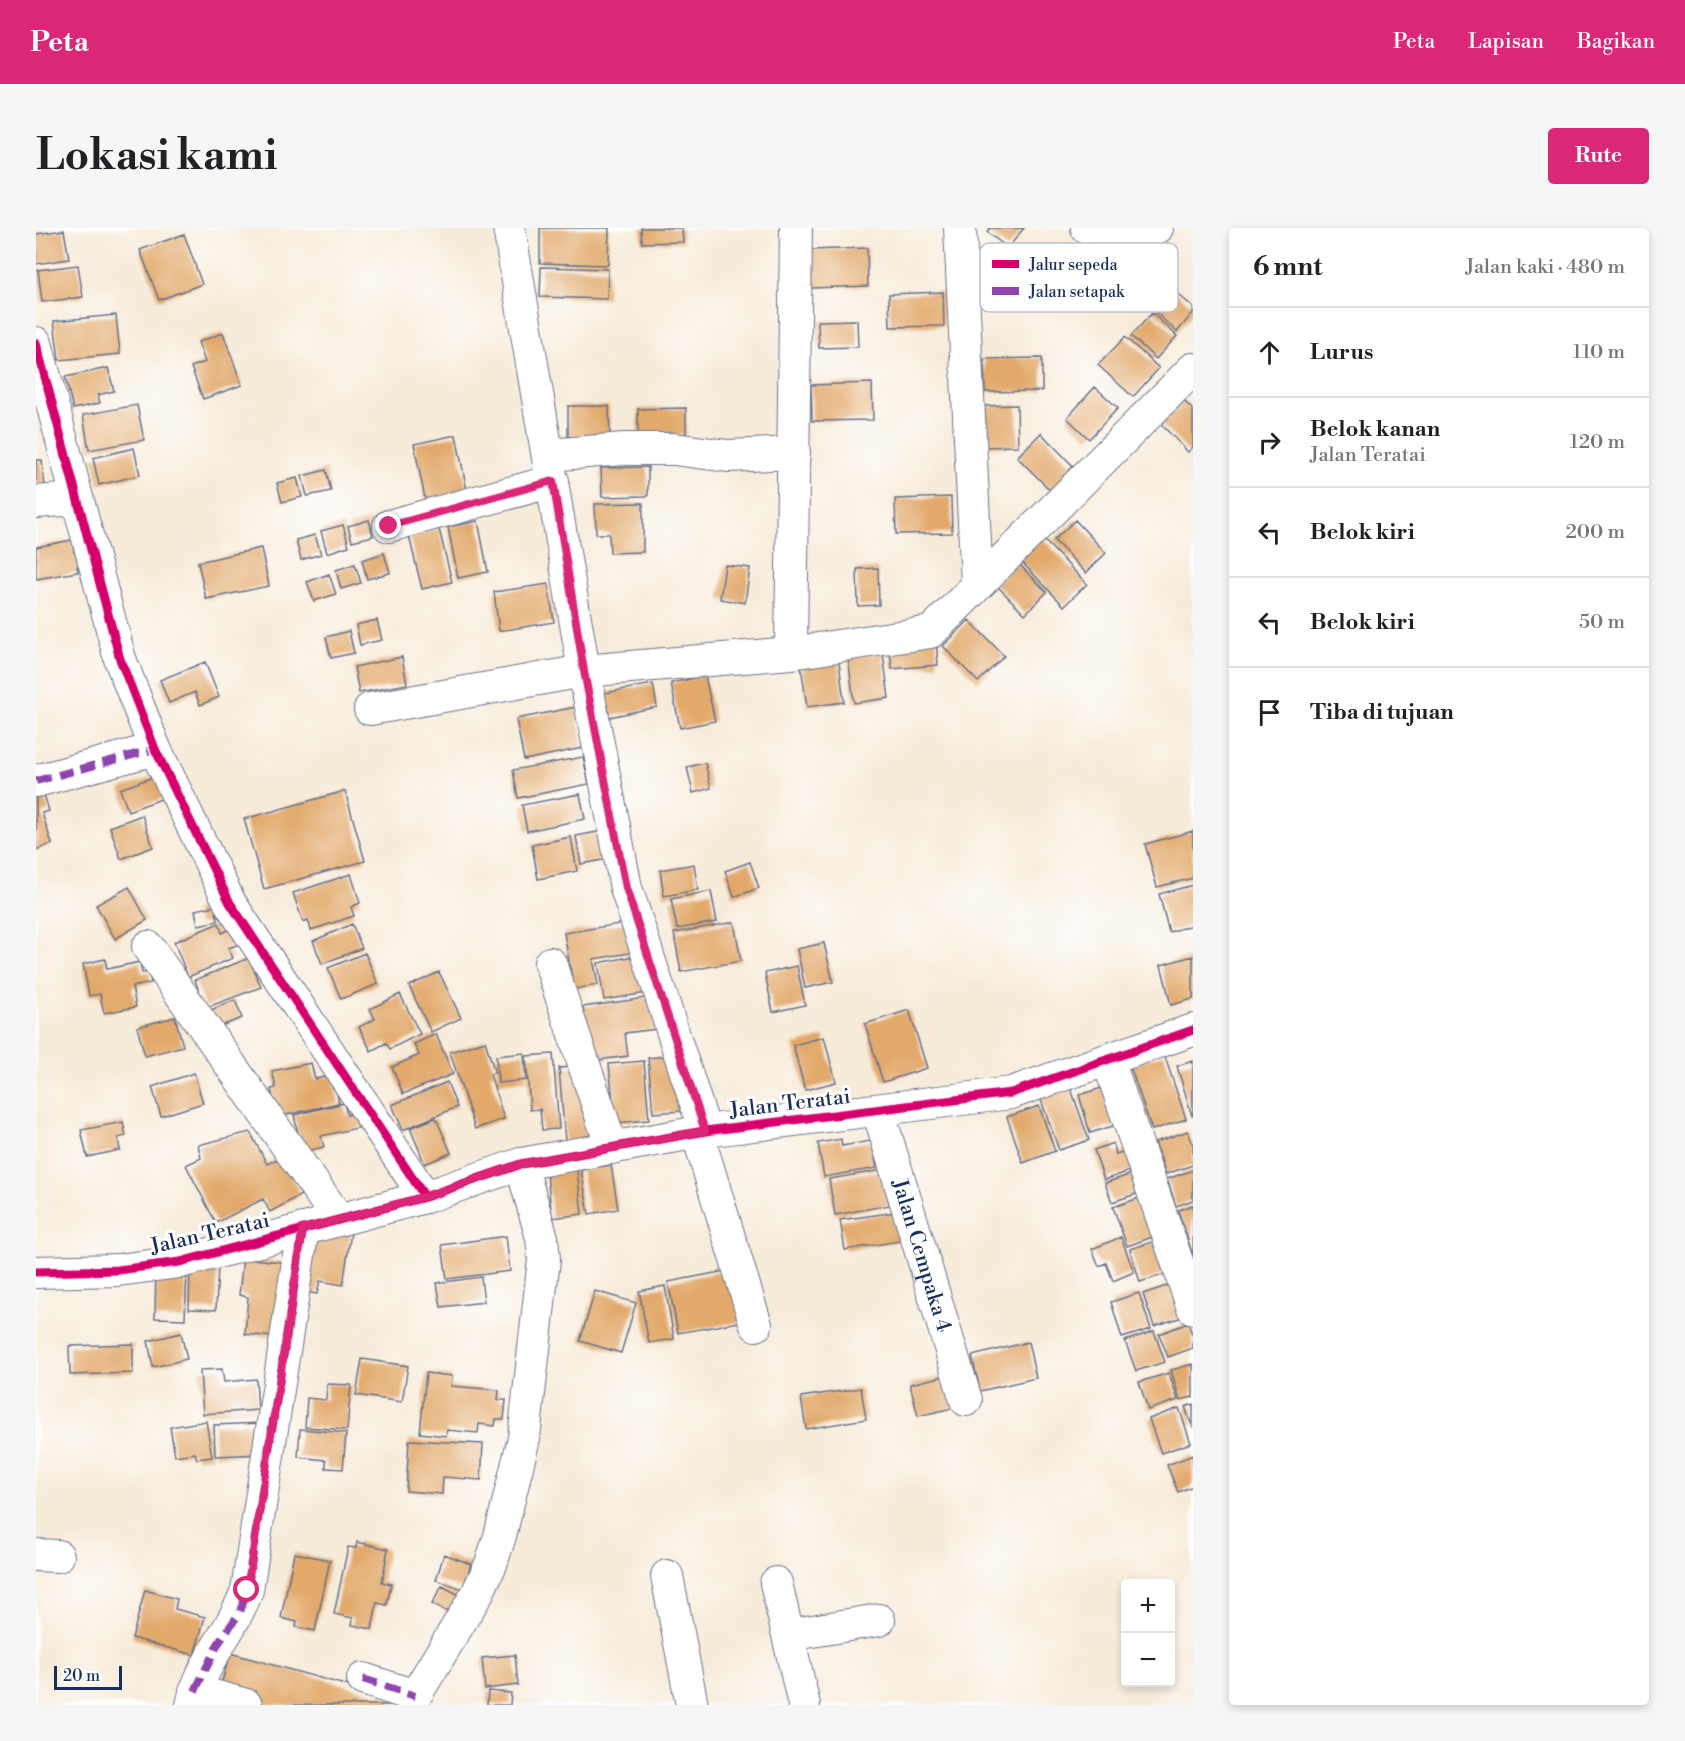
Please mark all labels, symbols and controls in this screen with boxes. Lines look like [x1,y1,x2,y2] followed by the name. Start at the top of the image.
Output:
[30,25,89,60] text: Peta
[1393,29,1435,55] text: Peta
[1468,29,1544,55] text: Lapisan
[1577,29,1655,55] text: Bagikan
[1548,128,1649,184] button: Rute
[36,130,277,183] text: Lokasi kami
[980,243,1178,312] legend
[1253,251,1322,283] text: 6 mnt
[1028,255,1118,275] text: Jalur sepeda
[1465,255,1625,280] text: Jalan kaki · 480 m
[1028,282,1126,302] text: Jalan setapak
[1253,336,1286,369] icon: ahead
[1310,339,1373,366] text: Lurus
[1573,340,1625,365] text: 110 m
[1310,416,1440,443] text: Belok kanan
[1253,426,1286,459] icon: right
[1570,430,1625,455] text: 120 m
[1310,443,1426,468] text: Jalan Teratai
[375,512,401,538] route end
[1253,516,1286,549] icon: left
[1310,519,1415,546] text: Belok kiri
[1565,520,1625,545] text: 200 m
[1253,606,1286,639] icon: left
[1310,609,1415,636] text: Belok kiri
[1579,610,1625,635] text: 50 m
[1253,696,1286,729] icon: arrive
[1310,699,1454,726] text: Tiba di tujuan
[727,1084,852,1124] street label: Jalan Teratai
[885,1175,957,1335] street label: Jalan Cempaka 4
[147,1208,272,1261] street label: Jalan Teratai
[233,1576,259,1602] route start
[1121,1579,1175,1687] map controls
[1121,1579,1175,1633] button: +
[1121,1633,1175,1687] button: −
[54,1663,122,1690] scale bar
[63,1666,100,1686] text: 20 m

